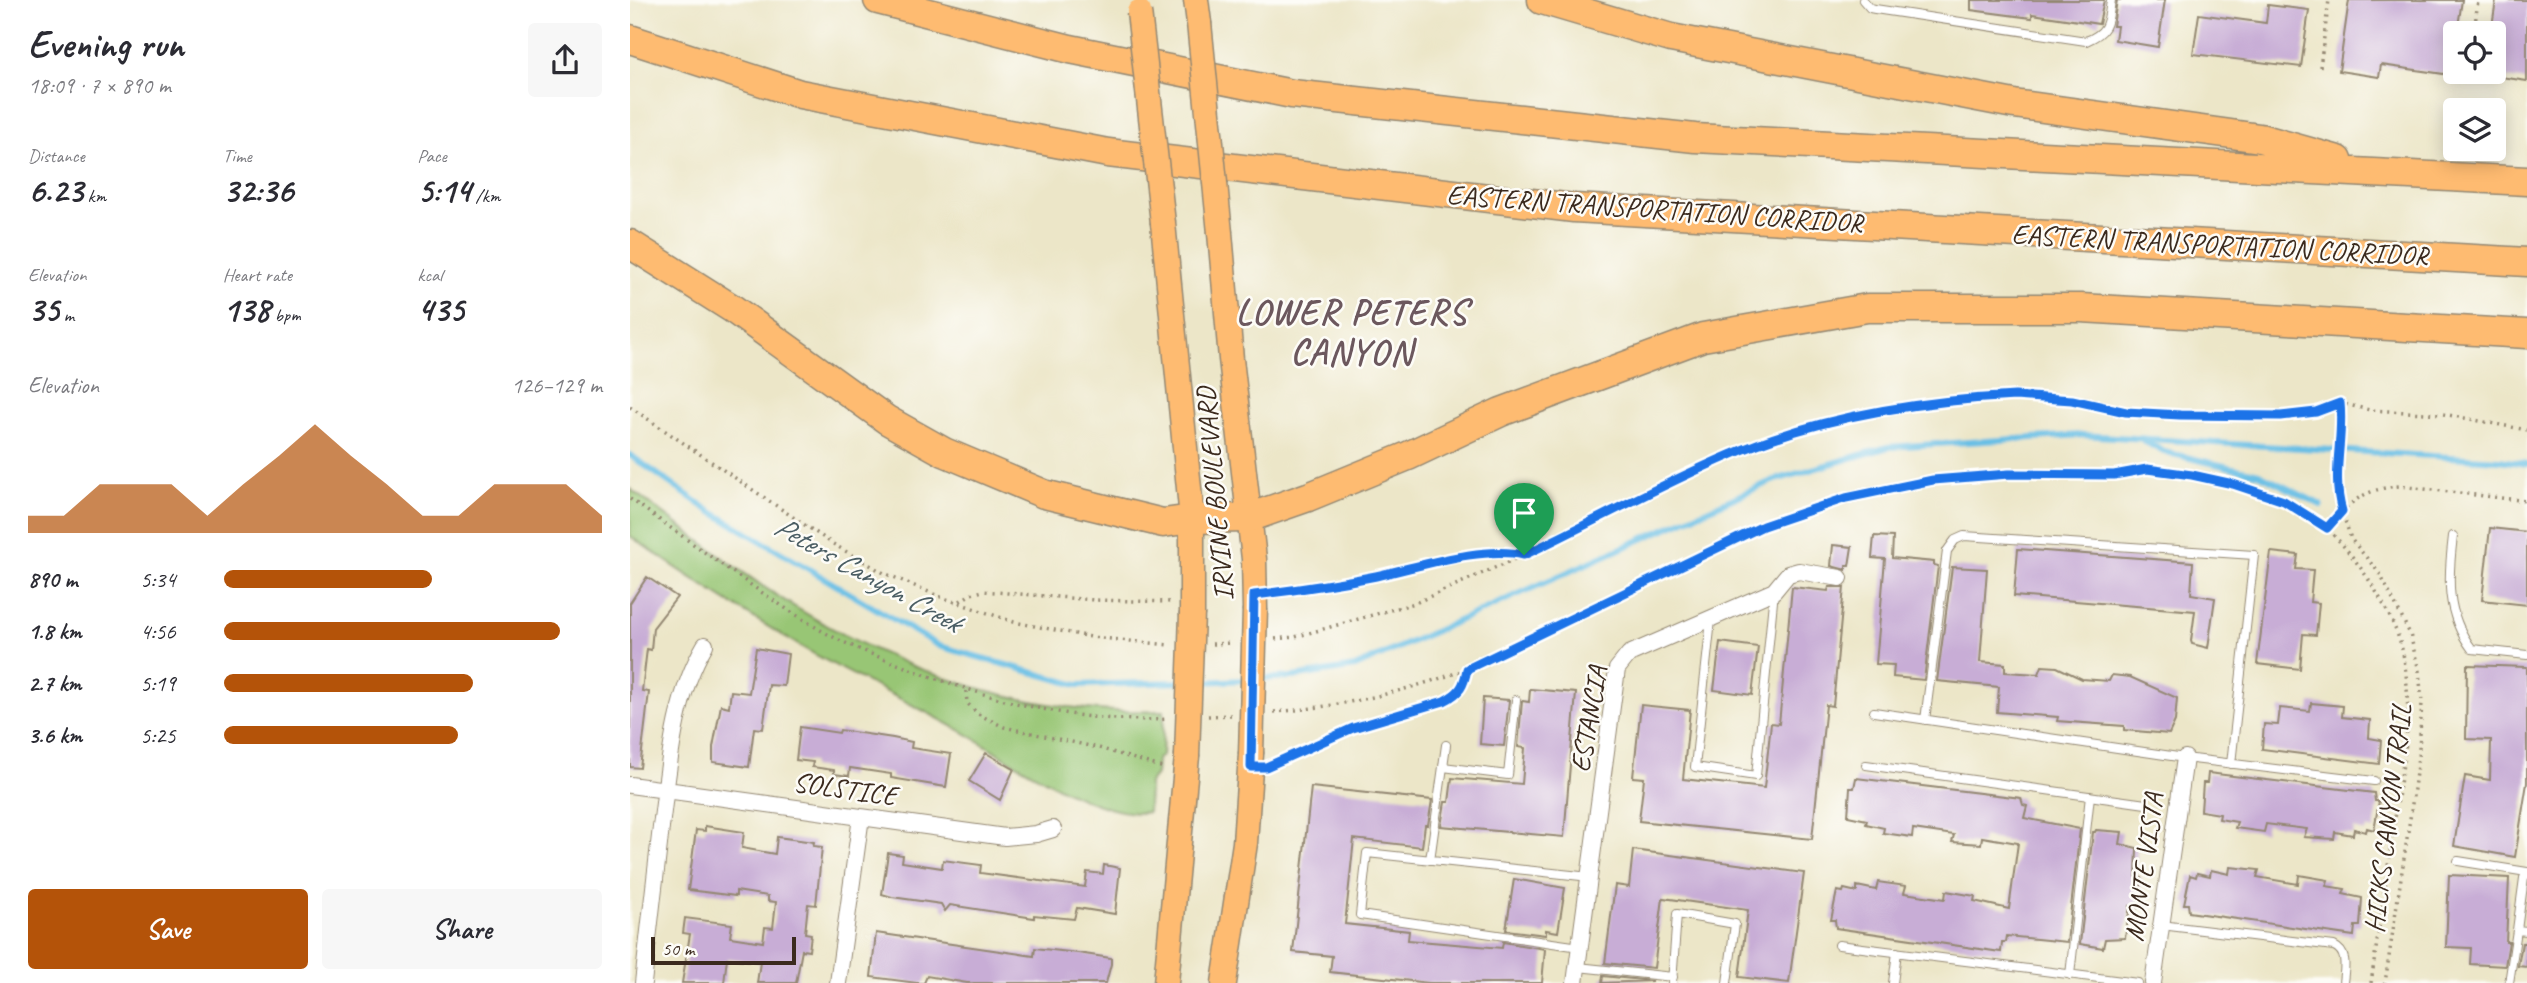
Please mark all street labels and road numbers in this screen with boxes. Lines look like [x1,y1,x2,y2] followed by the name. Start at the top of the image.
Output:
[1446,176,1866,241] street label: EASTERN TRANSPORTATION CORRIDOR
[2011,216,2431,273] street label: EASTERN TRANSPORTATION CORRIDOR
[1188,384,1241,602] street label: IRVINE BOULEVARD
[1562,662,1615,775] street label: ESTANCIA
[2356,701,2419,935] street label: HICKS CANYON TRAIL
[791,764,902,814] street label: SOLSTICE
[2116,789,2171,943] street label: MONTE VISTA

